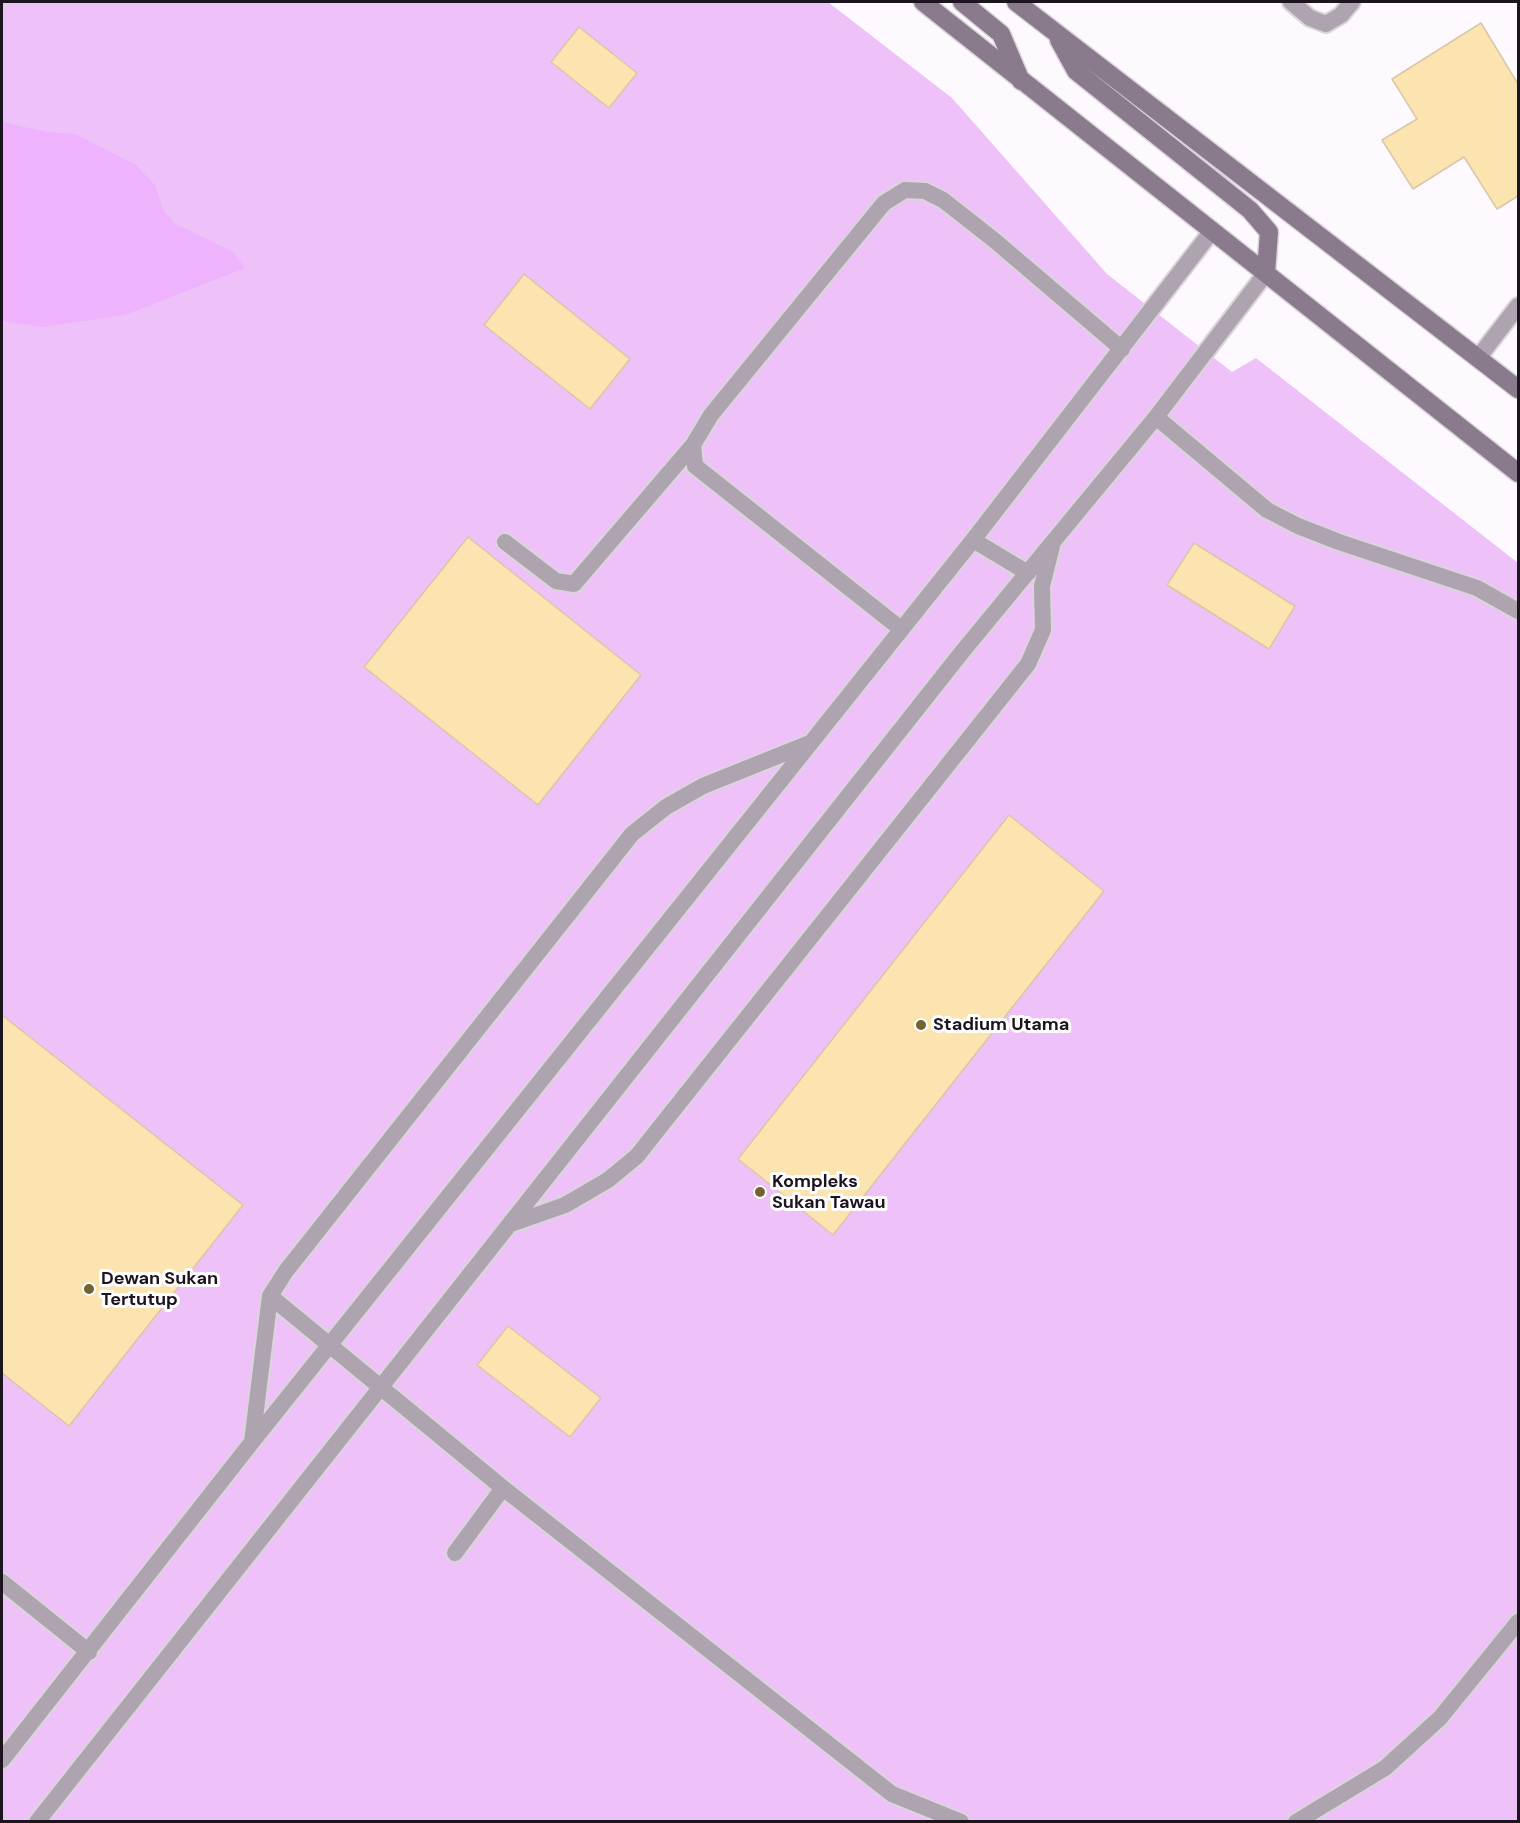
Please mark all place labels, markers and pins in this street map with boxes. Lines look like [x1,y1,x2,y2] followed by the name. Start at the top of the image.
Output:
[933,1014,1069,1036] place label: Stadium Utama
[914,1018,928,1032] marker: Stadium Utama
[772,1171,885,1214] place label: Kompleks Sukan Tawau
[753,1185,767,1199] marker: Kompleks Sukan Tawau
[101,1268,218,1310] place label: Dewan Sukan Tertutup
[82,1282,96,1296] marker: Dewan Sukan Tertutup

